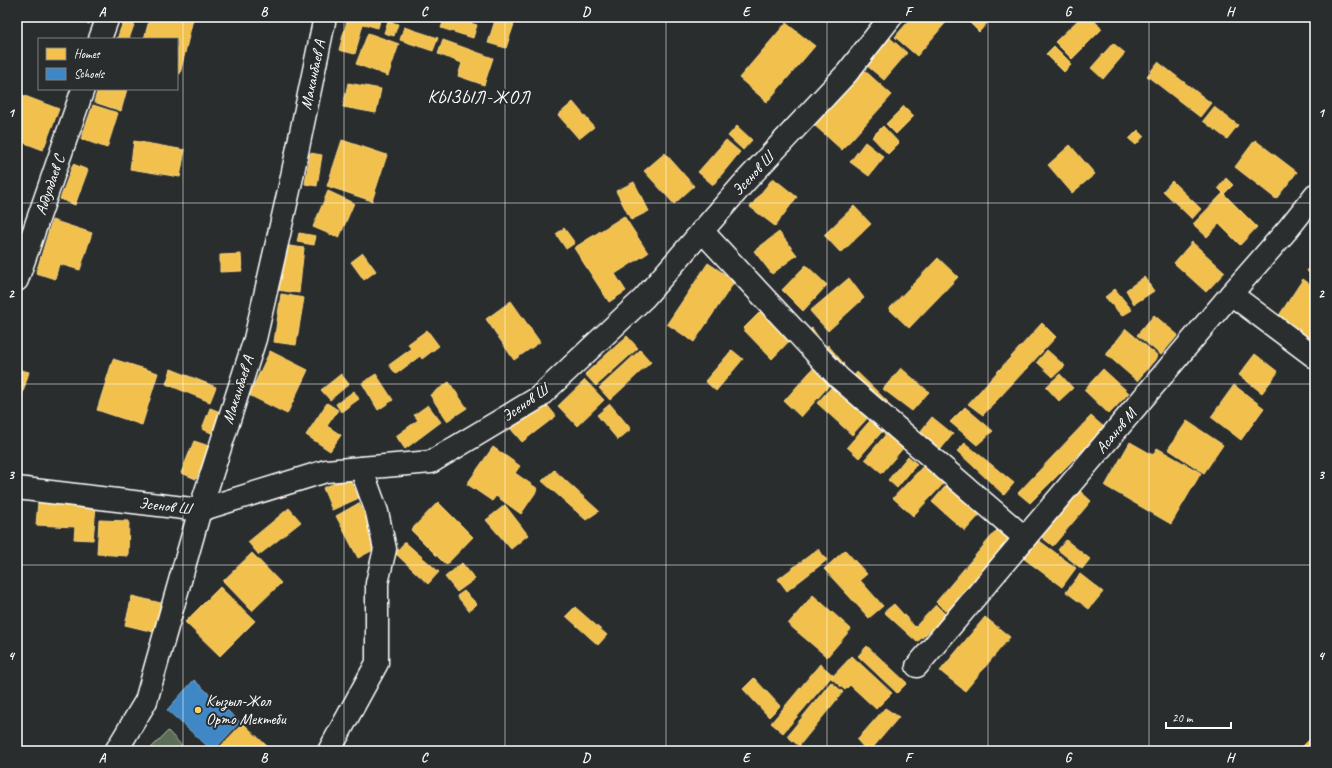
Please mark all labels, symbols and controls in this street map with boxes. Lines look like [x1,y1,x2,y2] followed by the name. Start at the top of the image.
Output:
[99,4,107,20] text: A
[261,4,269,20] text: B
[421,4,429,20] text: C
[582,4,591,20] text: D
[743,4,752,20] text: E
[905,4,914,20] text: F
[1065,4,1073,20] text: G
[1226,4,1236,20] text: H
[38,38,178,90] legend
[296,38,330,112] street label: Маканбаев А
[74,46,101,62] text: Homes
[74,66,106,82] text: Schools
[427,86,532,108] district label: КЫЗЫЛ-ЖОЛ
[8,105,16,121] text: 1
[1318,105,1326,121] text: 1
[728,146,780,200] street label: Эсенов Ш
[30,151,70,218] street label: Абдулдаев С
[8,286,15,302] text: 2
[1318,286,1325,302] text: 2
[218,353,259,427] street label: Маканбаев А
[498,378,555,426] street label: Эсенов Ш
[1091,403,1142,458] street label: Асанов М
[8,467,15,483] text: 3
[1318,467,1325,483] text: 3
[138,493,195,519] street label: Эсенов Ш
[8,648,16,664] text: 4
[1318,648,1326,664] text: 4
[206,691,287,729] place label: Кызыл-Жол Орто Мектеби
[1166,704,1231,730] scale bar
[193,705,203,715] marker: Кызыл-Жол Орто Мектеби
[1172,710,1194,726] text: 20 m
[99,750,107,766] text: A
[261,750,269,766] text: B
[421,750,429,766] text: C
[582,750,591,766] text: D
[743,750,752,766] text: E
[905,750,914,766] text: F
[1065,750,1073,766] text: G
[1226,750,1236,766] text: H

